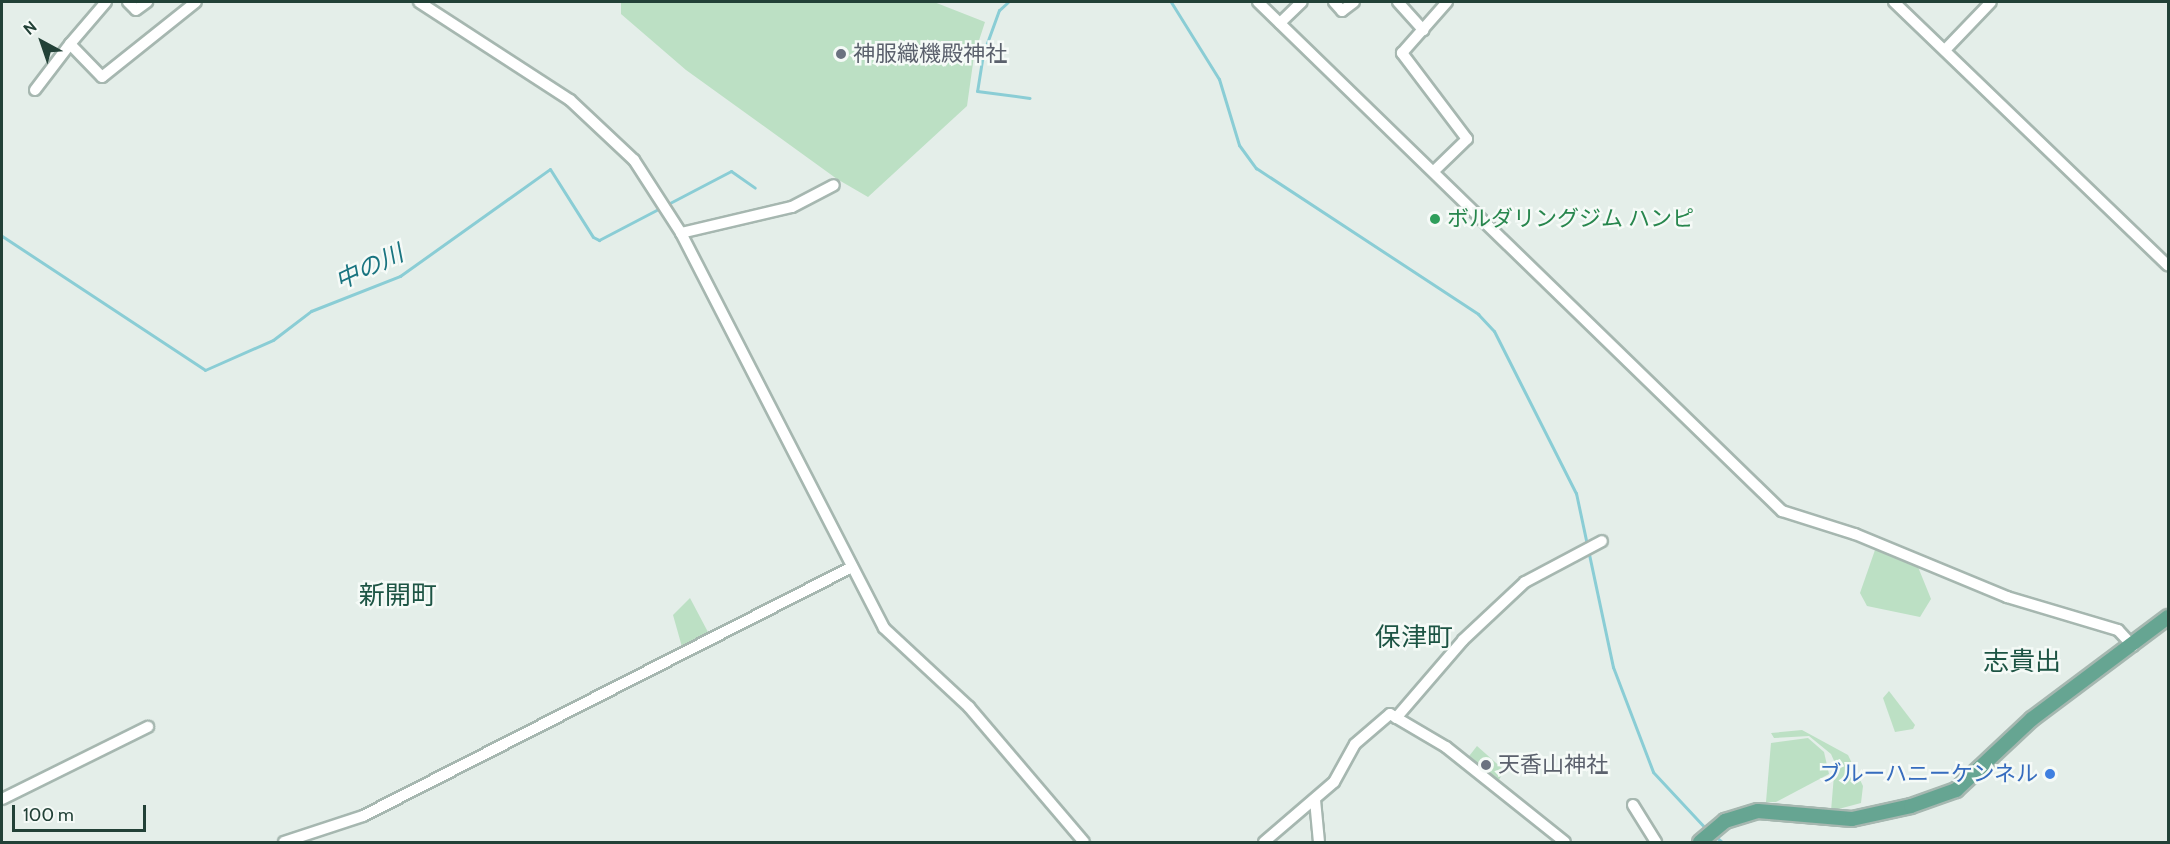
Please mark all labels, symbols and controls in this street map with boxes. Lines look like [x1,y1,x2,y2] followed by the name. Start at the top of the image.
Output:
[12,12,72,72] north arrow
[20,17,41,39] text: N
[853,41,1007,67] place label: 神服織機殿神社
[834,47,848,61] marker: 神服織機殿神社
[1447,206,1694,232] place label: ボルダリングジム ハンピ
[1428,212,1442,226] marker: ボルダリングジム ハンピ
[330,239,408,295] water label: 中の川
[359,580,437,612] district label: 新開町
[1375,622,1453,654] district label: 保津町
[1983,646,2061,678] district label: 志貴出
[1498,752,1608,778] place label: 天香山神社
[1479,758,1493,772] marker: 天香山神社
[1818,761,2038,787] place label: ブルーハニーケンネル
[2043,767,2057,781] marker: ブルーハニーケンネル
[15,793,148,831] scale bar
[23,804,74,826] text: 100 m

